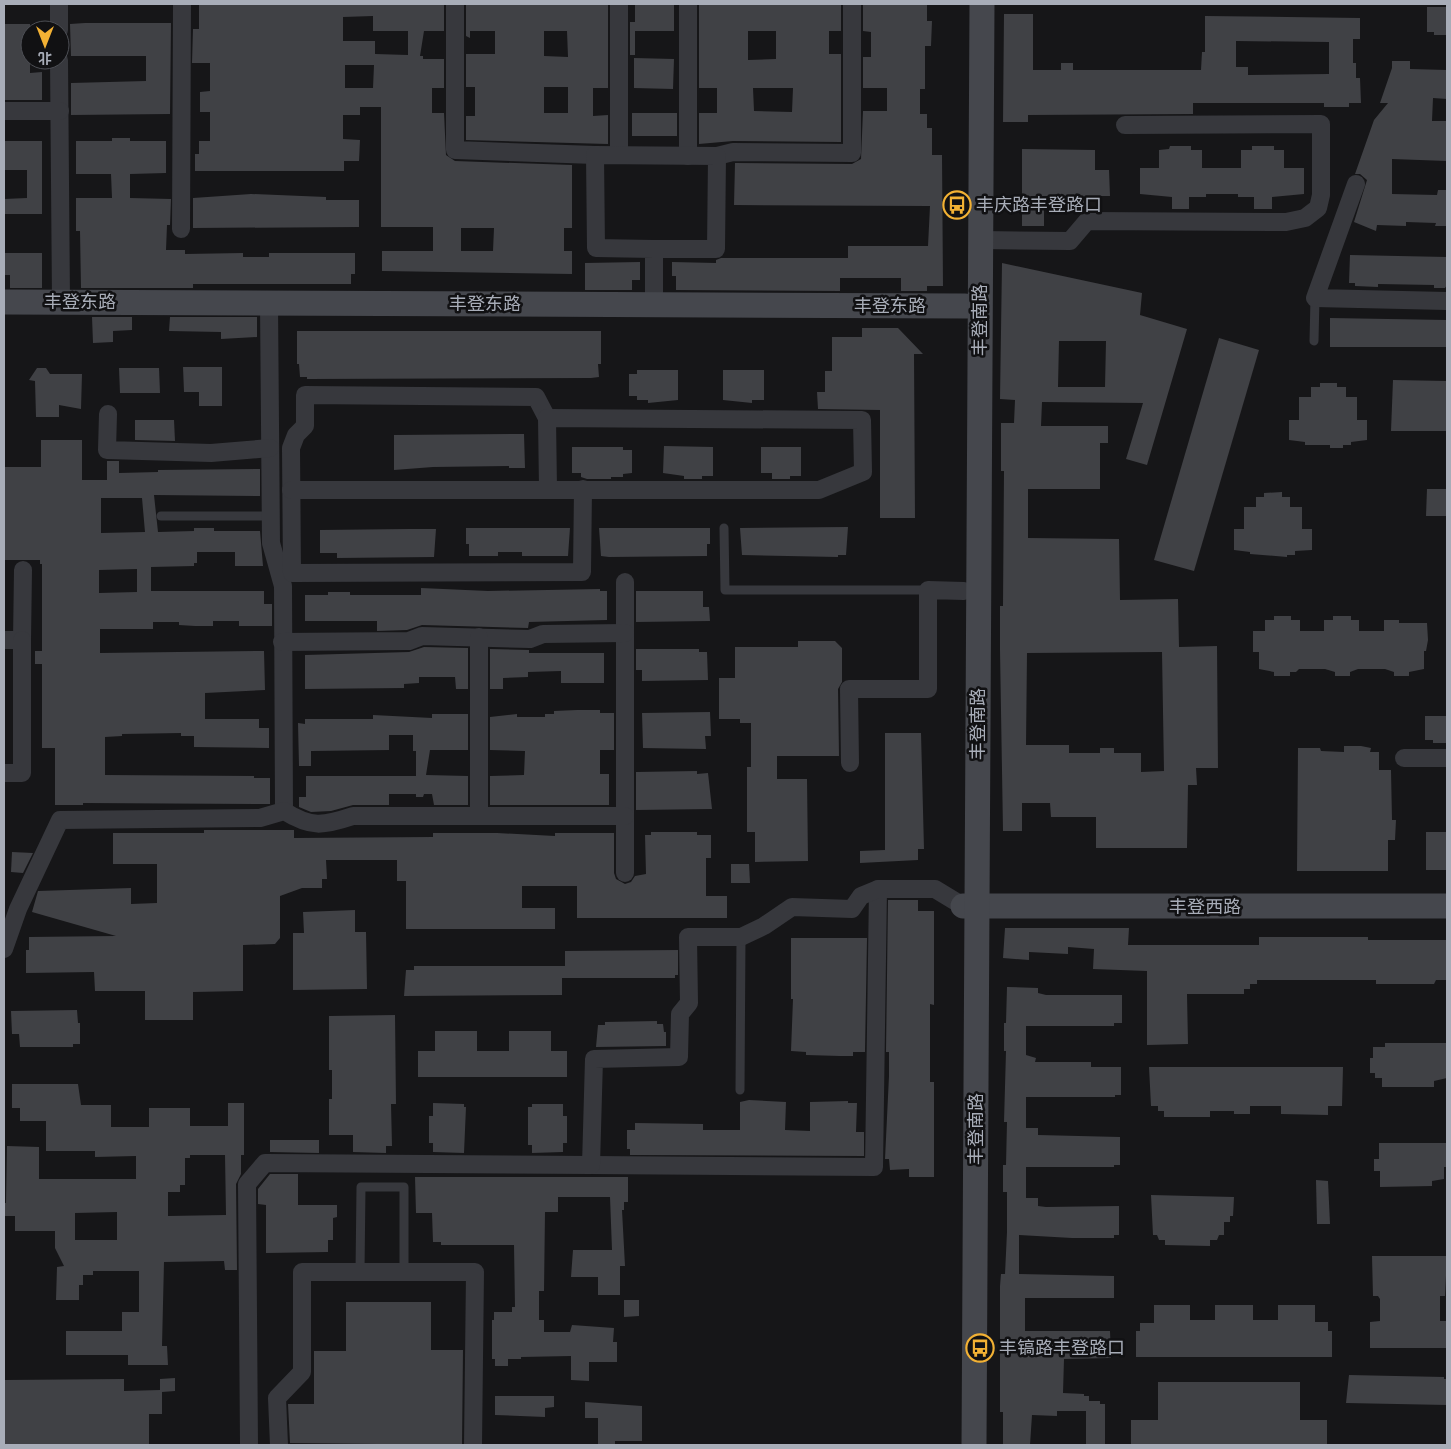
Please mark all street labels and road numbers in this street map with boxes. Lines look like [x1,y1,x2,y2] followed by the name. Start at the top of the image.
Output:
[969,284,991,356] street label: 丰登南路
[44,291,116,313] street label: 丰登东路
[449,293,521,315] street label: 丰登东路
[854,295,926,317] street label: 丰登东路
[967,688,989,760] street label: 丰登南路
[1169,896,1241,918] street label: 丰登西路
[965,1093,987,1165] street label: 丰登南路

